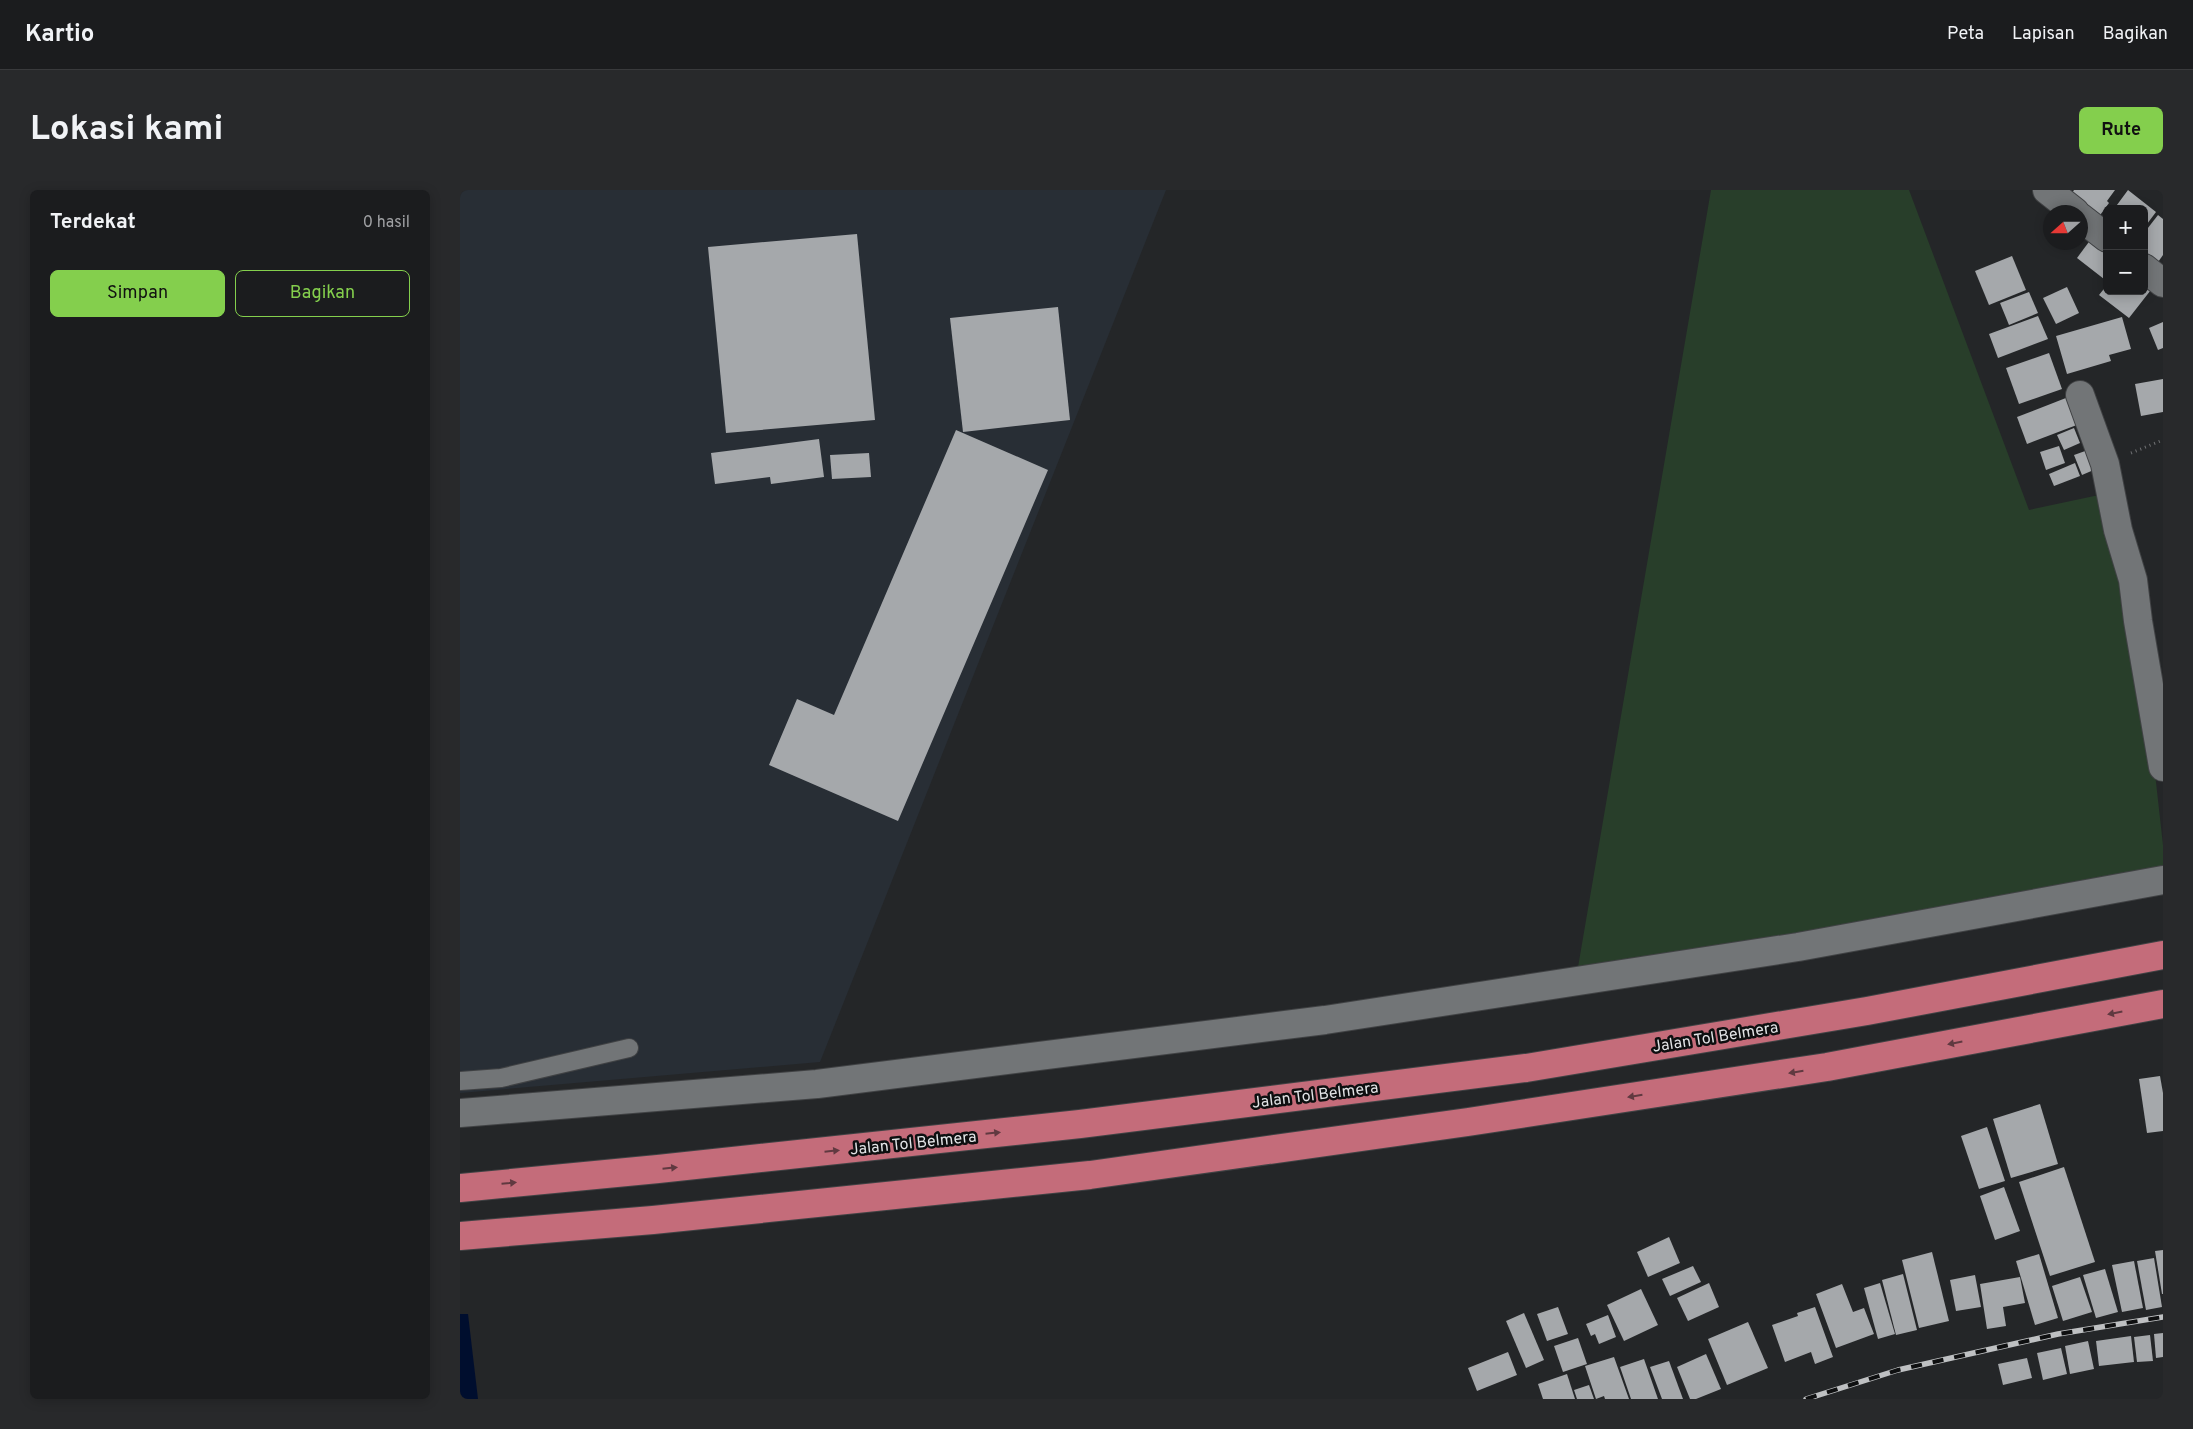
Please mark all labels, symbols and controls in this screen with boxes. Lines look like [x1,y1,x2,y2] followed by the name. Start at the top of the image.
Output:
[25,20,94,50] text: Kartio
[1947,23,1984,46] text: Peta
[2012,23,2075,46] text: Lapisan
[2103,23,2168,46] text: Bagikan
[2079,107,2163,154] button: Rute
[30,108,223,152] text: Lokasi kami
[2043,205,2088,250] north arrow
[2103,205,2148,295] map controls
[2103,205,2148,250] button: +
[50,209,136,236] text: Terdekat
[363,213,410,233] text: 0 hasil
[2103,250,2148,295] button: −
[50,270,225,317] button: Simpan
[235,270,410,317] button: Bagikan
[2107,1009,2123,1017] one-way arrow
[1651,1018,1780,1058] street label: Jalan Tol Belmera
[1947,1039,1963,1047] one-way arrow
[1787,1068,1803,1076] one-way arrow
[1251,1078,1380,1114] street label: Jalan Tol Belmera
[1627,1093,1643,1101] one-way arrow
[849,1127,977,1161] street label: Jalan Tol Belmera
[986,1129,1002,1137] one-way arrow
[824,1147,840,1155] one-way arrow
[663,1164,679,1172] one-way arrow
[501,1179,517,1187] one-way arrow

